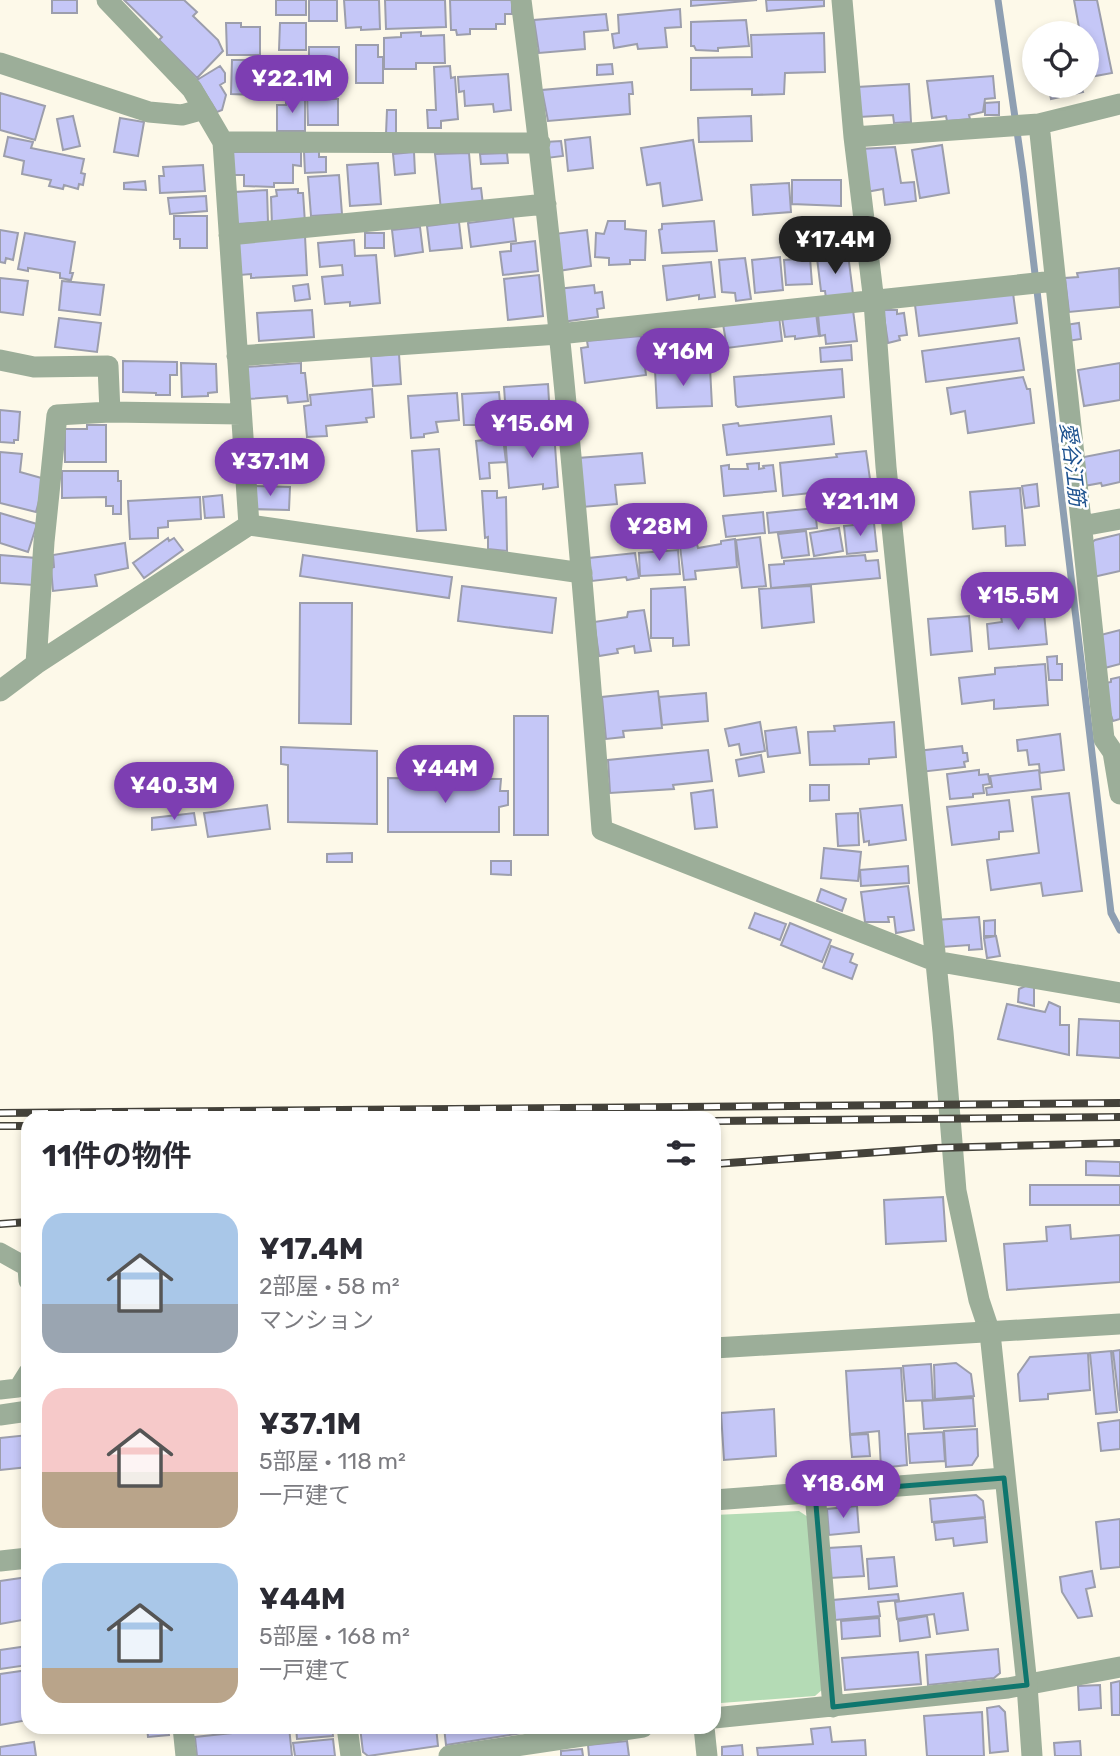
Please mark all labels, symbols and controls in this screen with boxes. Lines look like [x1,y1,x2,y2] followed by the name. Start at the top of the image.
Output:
[1022,21,1099,98] map controls
[1022,21,1099,98] button: locate
[235,55,349,115] pin: ¥22.1M
[251,64,333,92] text: ¥22.1M
[778,216,892,276] pin: ¥17.4M
[795,225,875,253] text: ¥17.4M
[642,328,724,388] pin: ¥16M
[652,337,714,365] text: ¥16M
[475,400,589,460] pin: ¥15.6M
[491,409,573,437] text: ¥15.6M
[1055,421,1091,510] water label: 愛谷江筋
[213,438,327,498] pin: ¥37.1M
[231,447,309,475] text: ¥37.1M
[803,478,917,538] pin: ¥21.1M
[821,487,899,515] text: ¥21.1M
[618,504,700,563] pin: ¥28M
[626,512,692,540] text: ¥28M
[961,572,1075,632] pin: ¥15.5M
[977,581,1059,609] text: ¥15.5M
[404,746,486,805] pin: ¥44M
[412,754,478,782] text: ¥44M
[117,762,231,822] pin: ¥40.3M
[130,771,218,799] text: ¥40.3M
[662,1134,700,1172] icon: filters
[42,1138,192,1174] text: 11件の物件
[259,1231,364,1267] text: ¥17.4M
[98,1241,182,1325] icon: home
[259,1272,400,1300] text: 2部屋 · 58 m²
[259,1306,374,1334] text: マンション
[259,1406,361,1442] text: ¥37.1M
[98,1416,182,1500] icon: home
[259,1447,406,1475] text: 5部屋 · 118 m²
[786,1460,900,1520] pin: ¥18.6M
[801,1469,885,1497] text: ¥18.6M
[259,1481,351,1509] text: 一戸建て
[259,1581,346,1617] text: ¥44M
[98,1591,182,1675] icon: home
[259,1622,410,1650] text: 5部屋 · 168 m²
[259,1656,351,1684] text: 一戸建て

